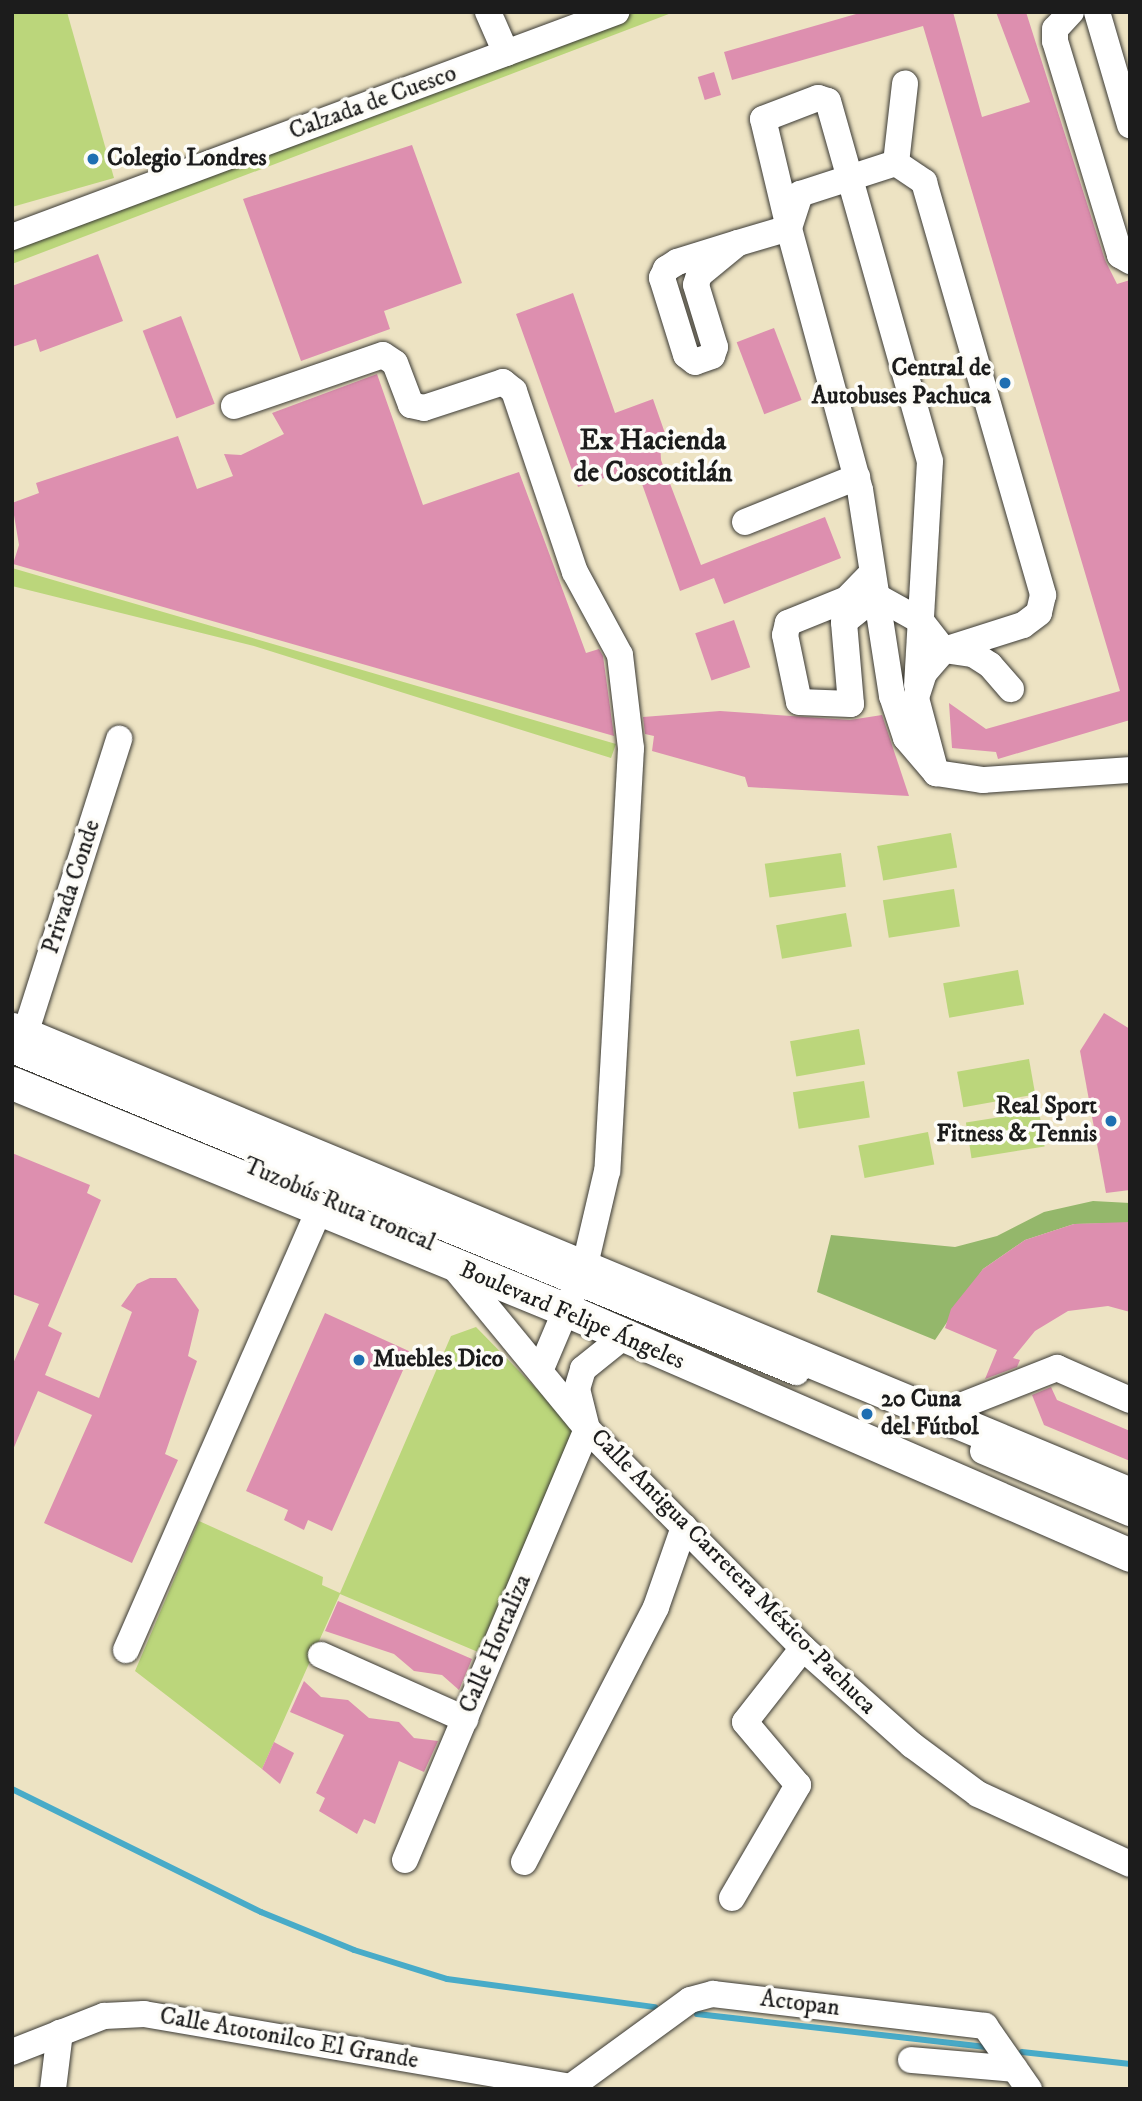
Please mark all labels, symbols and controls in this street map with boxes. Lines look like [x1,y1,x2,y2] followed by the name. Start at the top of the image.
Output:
[285,59,461,147] street label: Calzada de Cuesco
[107,145,267,173] place label: Colegio Londres
[85,151,101,167] marker: Colegio Londres
[812,355,991,411] place label: Central de Autobuses Pachuca
[997,375,1013,391] marker: Central de Autobuses Pachuca
[574,424,732,490] district label: Ex Hacienda de Coscotitlán
[37,816,107,958] street label: Privada Conde
[936,1093,1097,1149] place label: Real Sport Fitness & Tennis
[1103,1113,1119,1129] marker: Real Sport Fitness & Tennis
[239,1152,439,1258] street label: Tuzobús Ruta troncal
[455,1256,689,1376] street label: Boulevard Felipe Ángeles
[373,1346,504,1374] place label: Muebles Dico
[351,1352,367,1368] marker: Muebles Dico
[881,1386,979,1442] place label: 20 Cuna del Fútbol
[859,1406,875,1422] marker: 20 Cuna del Fútbol
[584,1423,882,1721] street label: Calle Antigua Carretera México-Pachuca
[454,1570,538,1718] street label: Calle Hortaliza
[759,1985,841,2023] street label: Actopan
[157,2002,421,2076] street label: Calle Atotonilco El Grande

